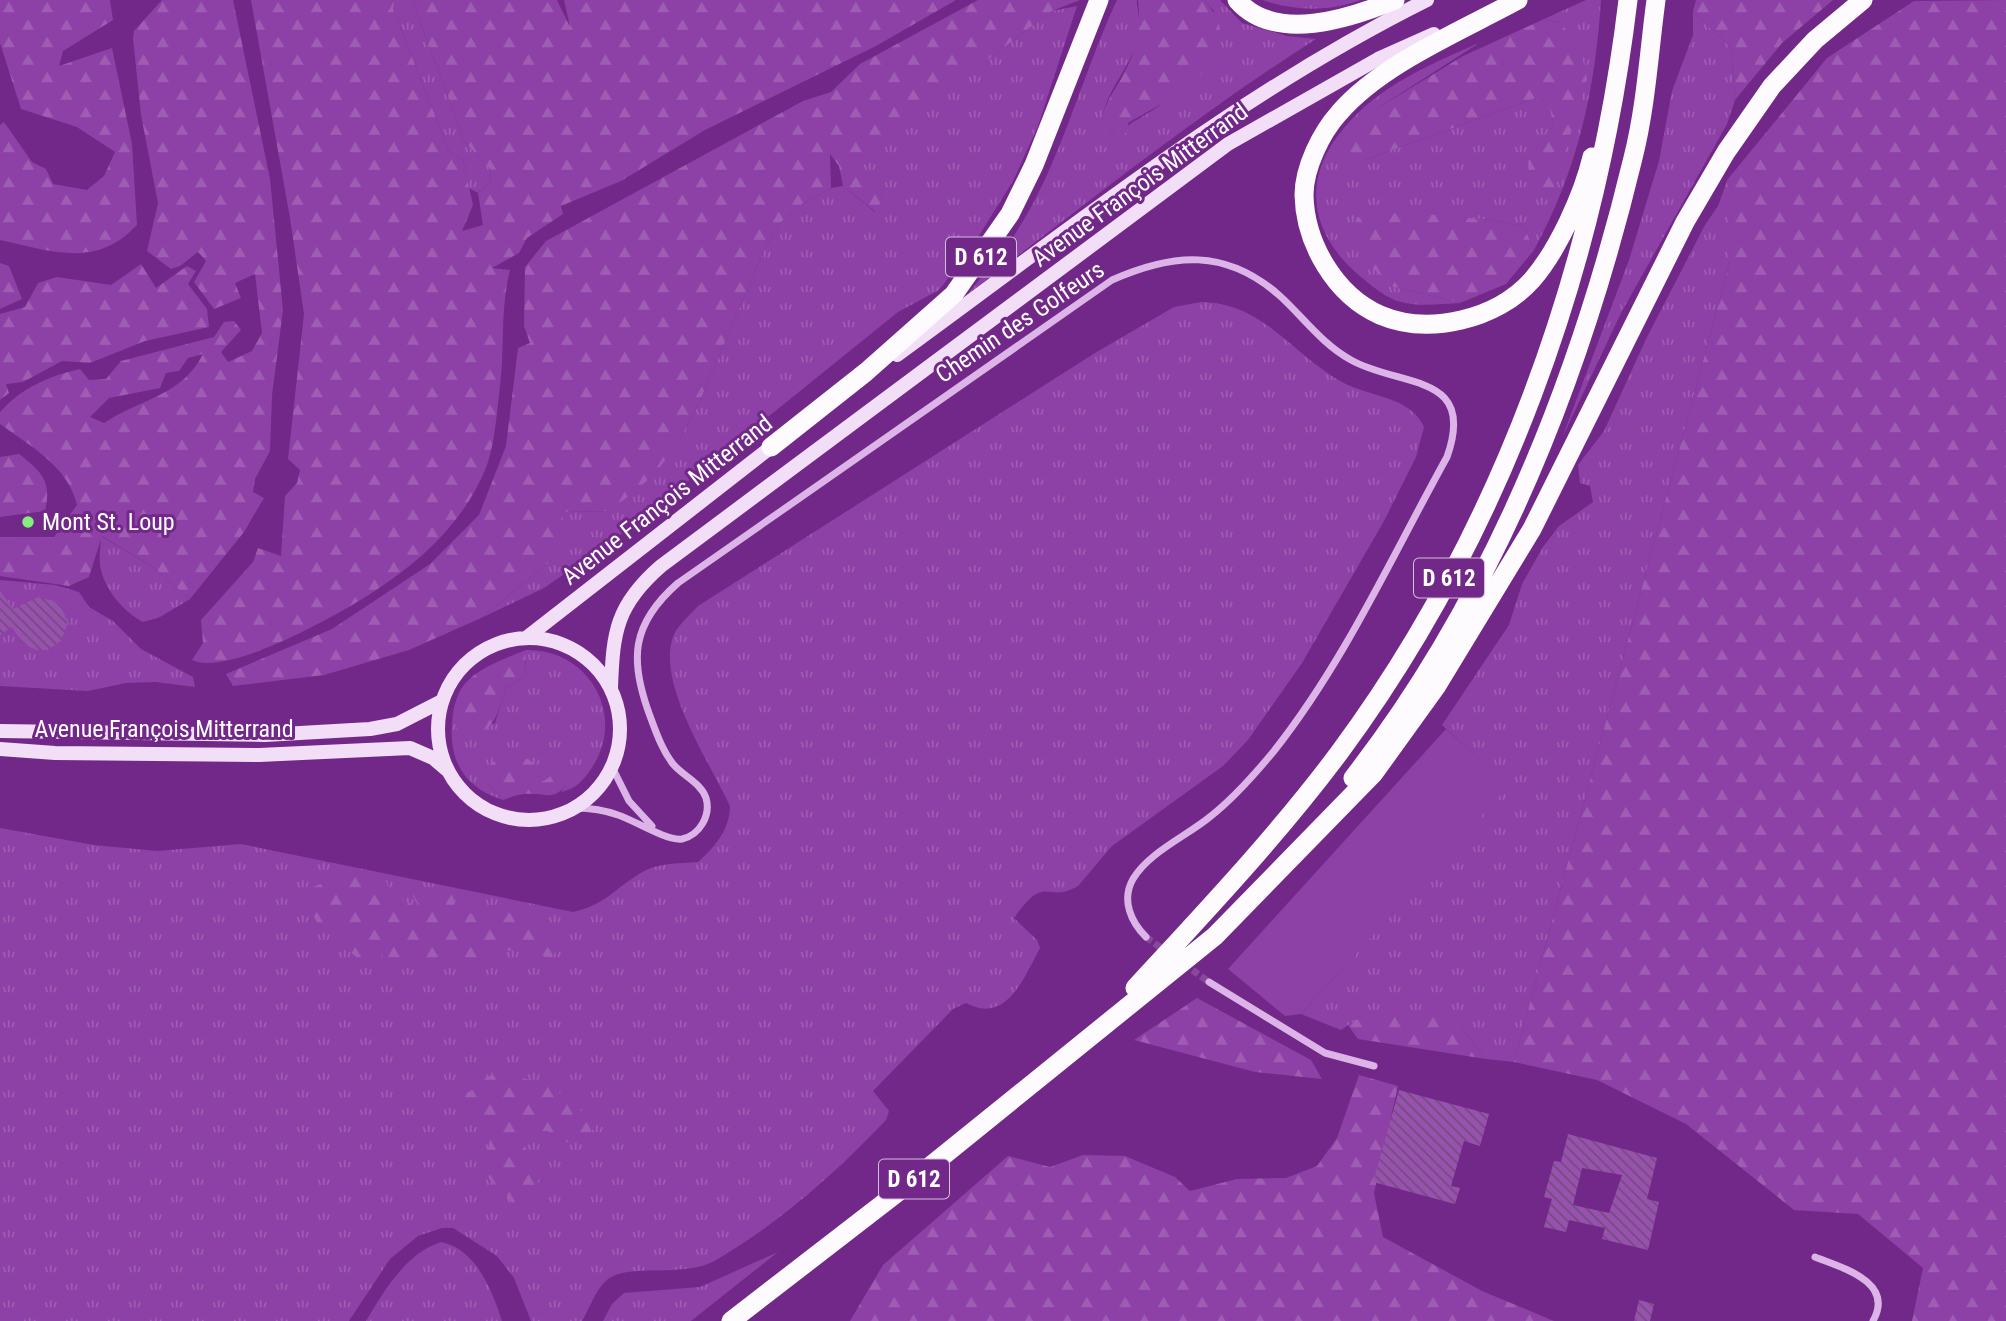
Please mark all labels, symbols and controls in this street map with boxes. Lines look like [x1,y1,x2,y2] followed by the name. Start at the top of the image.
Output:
[1027,98,1253,272] street label: Avenue François Mitterrand
[946,238,1016,276] road number: D 612
[931,255,1109,389] street label: Chemin des Golfeurs
[556,409,778,591] street label: Avenue François Mitterrand
[42,508,175,536] place label: Mont St. Loup
[20,514,36,530] marker: Mont St. Loup
[1414,558,1484,598] road number: D 612
[34,715,294,743] street label: Avenue François Mitterrand
[879,1160,949,1198] road number: D 612

